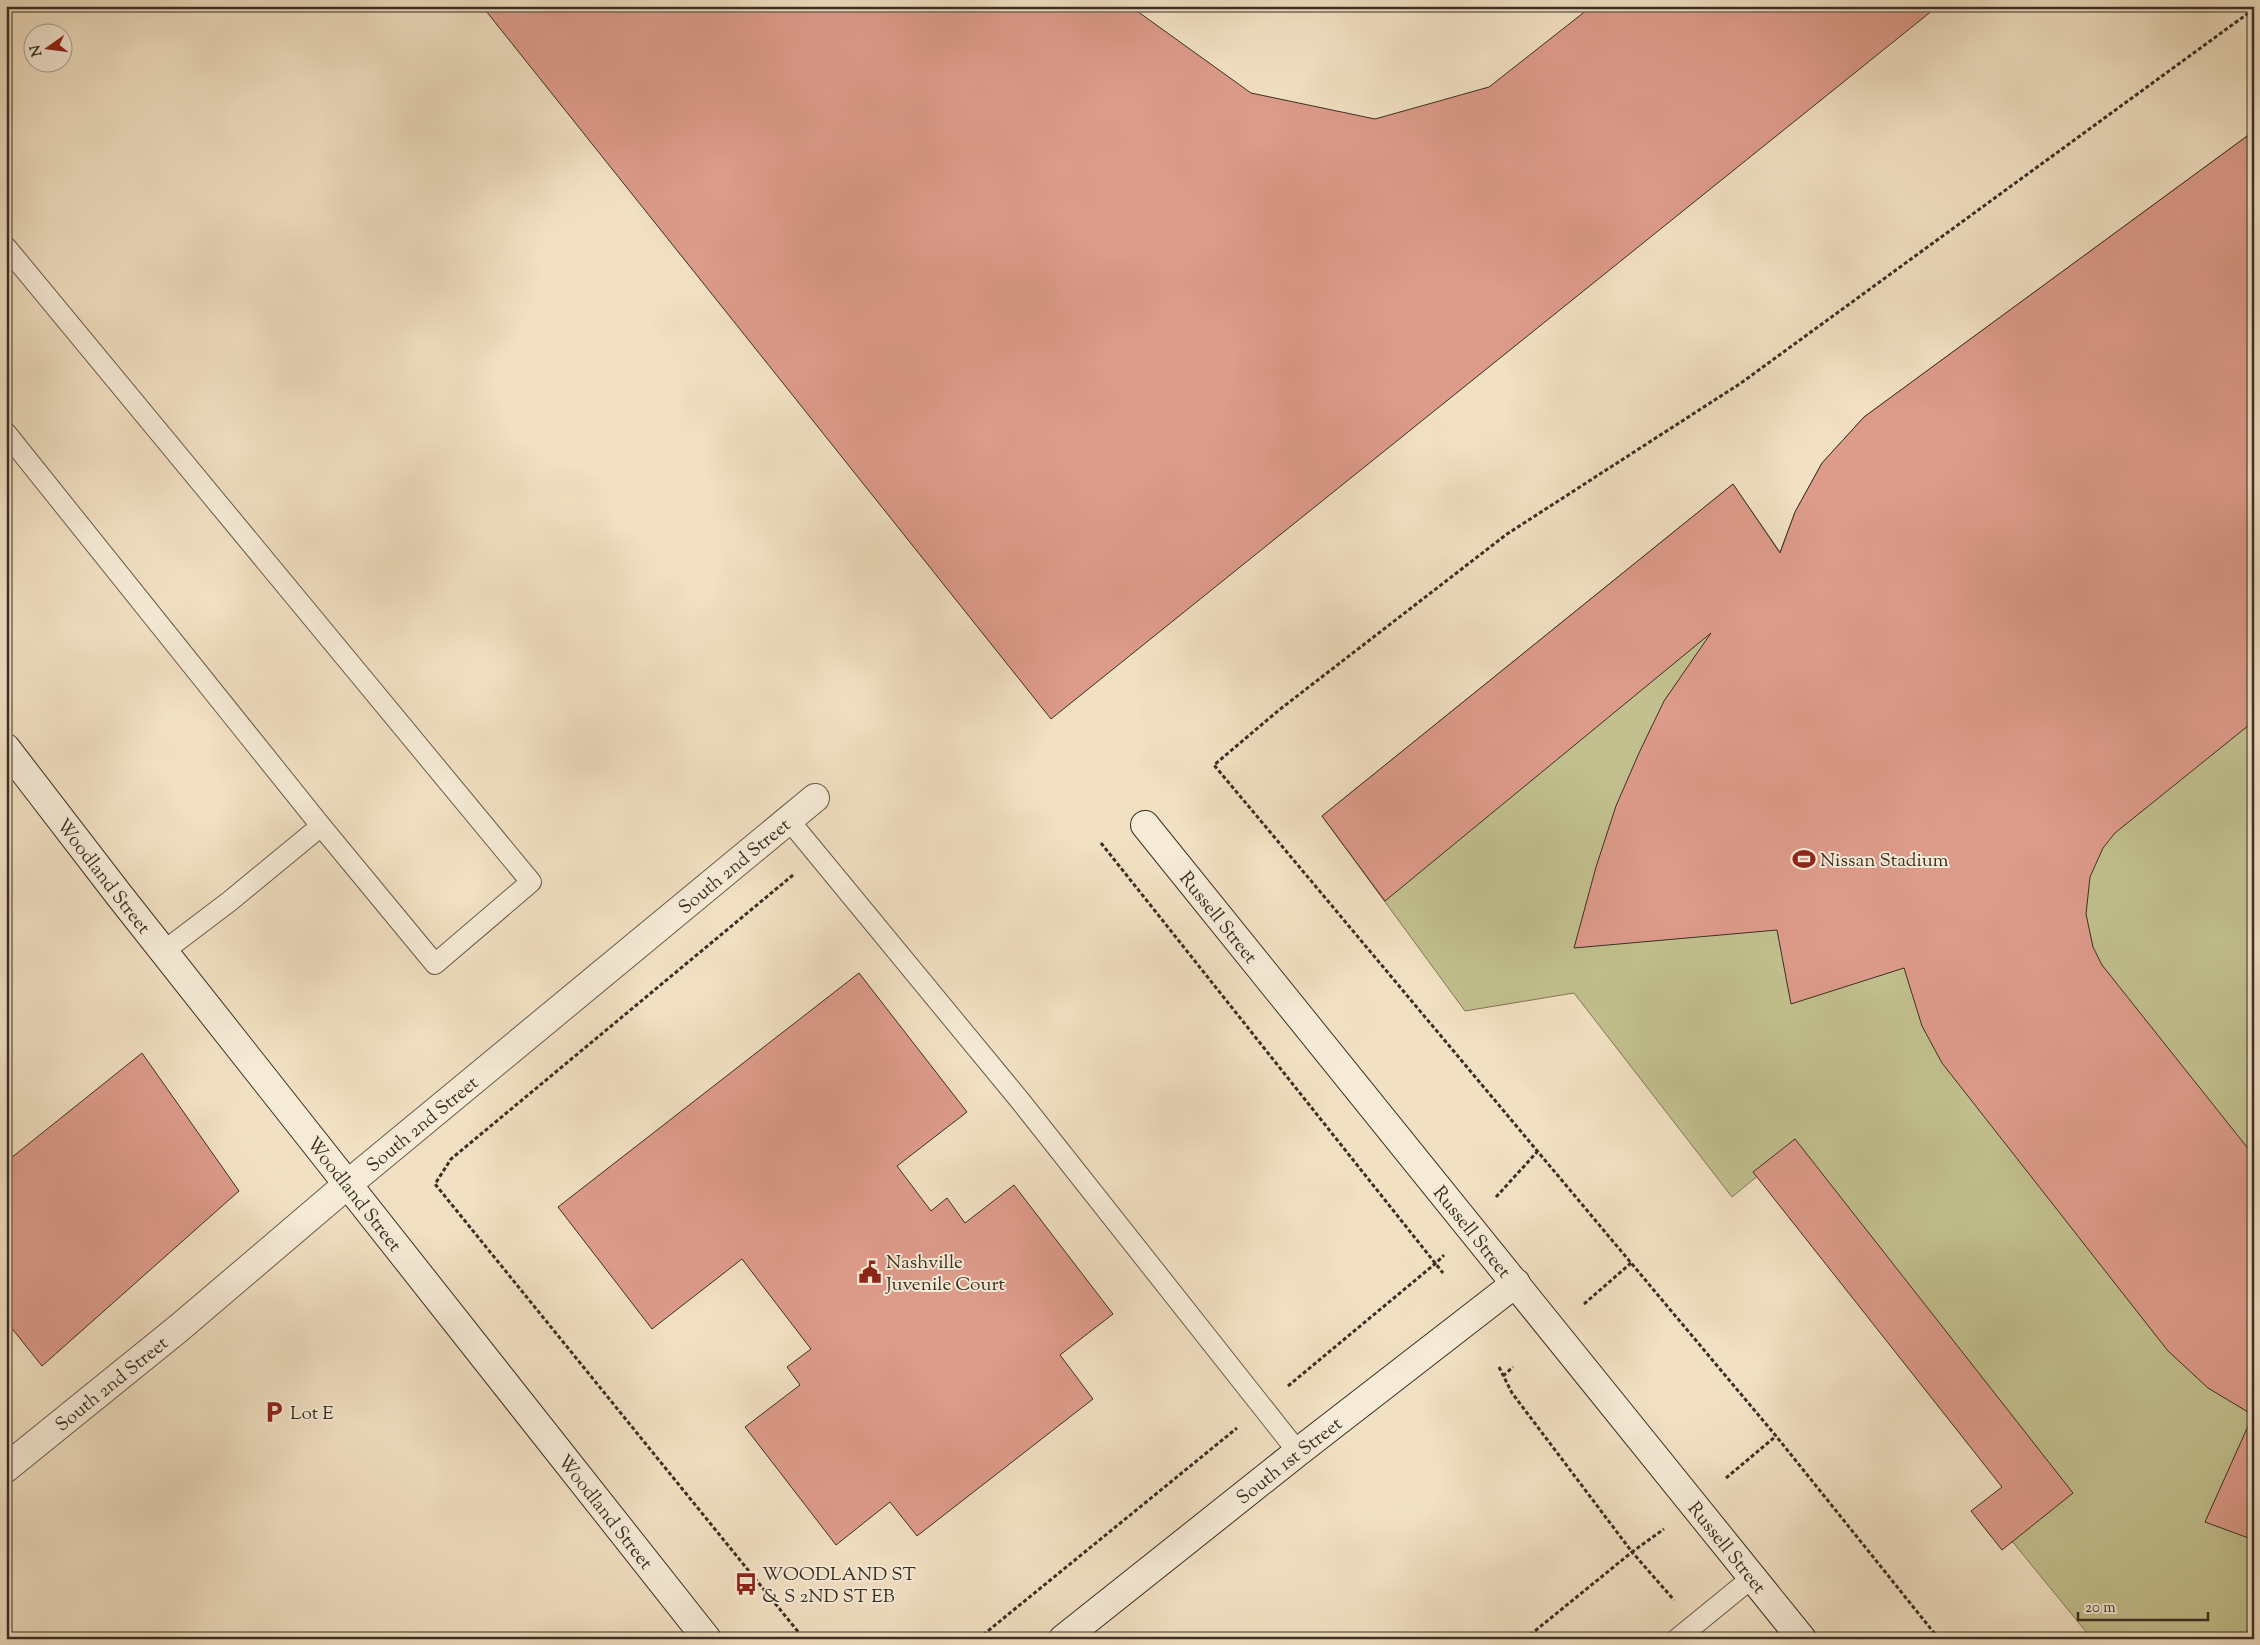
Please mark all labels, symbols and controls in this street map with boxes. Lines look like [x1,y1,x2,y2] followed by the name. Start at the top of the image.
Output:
[22,22,72,72] north arrow
[26,43,48,59] text: N
[673,812,798,922] street label: South 2nd Street
[49,814,156,941] street label: Woodland Street
[1791,846,1817,872] sports icon: Nissan Stadium
[1820,848,1949,875] place label: Nissan Stadium
[1172,867,1263,971] street label: Russell Street
[361,1070,485,1180] street label: South 2nd Street
[299,1132,407,1259] street label: Woodland Street
[1425,1181,1517,1285] street label: Russell Street
[885,1250,1006,1299] place label: Nashville Juvenile Court
[857,1259,883,1285] public building icon: Nashville Juvenile Court
[50,1331,175,1439] street label: South 2nd Street
[261,1399,287,1425] parking icon: Lot E
[290,1401,334,1428] place label: Lot E
[1231,1411,1349,1512] street label: South 1st Street
[550,1450,658,1577] street label: Woodland Street
[1680,1497,1772,1601] street label: Russell Street
[762,1562,916,1611] place label: WOODLAND ST & S 2ND ST EB
[733,1571,759,1597] bus stop icon: WOODLAND ST & S 2ND ST EB
[2078,1590,2208,1622] scale bar
[2085,1598,2116,1619] text: 20 m

